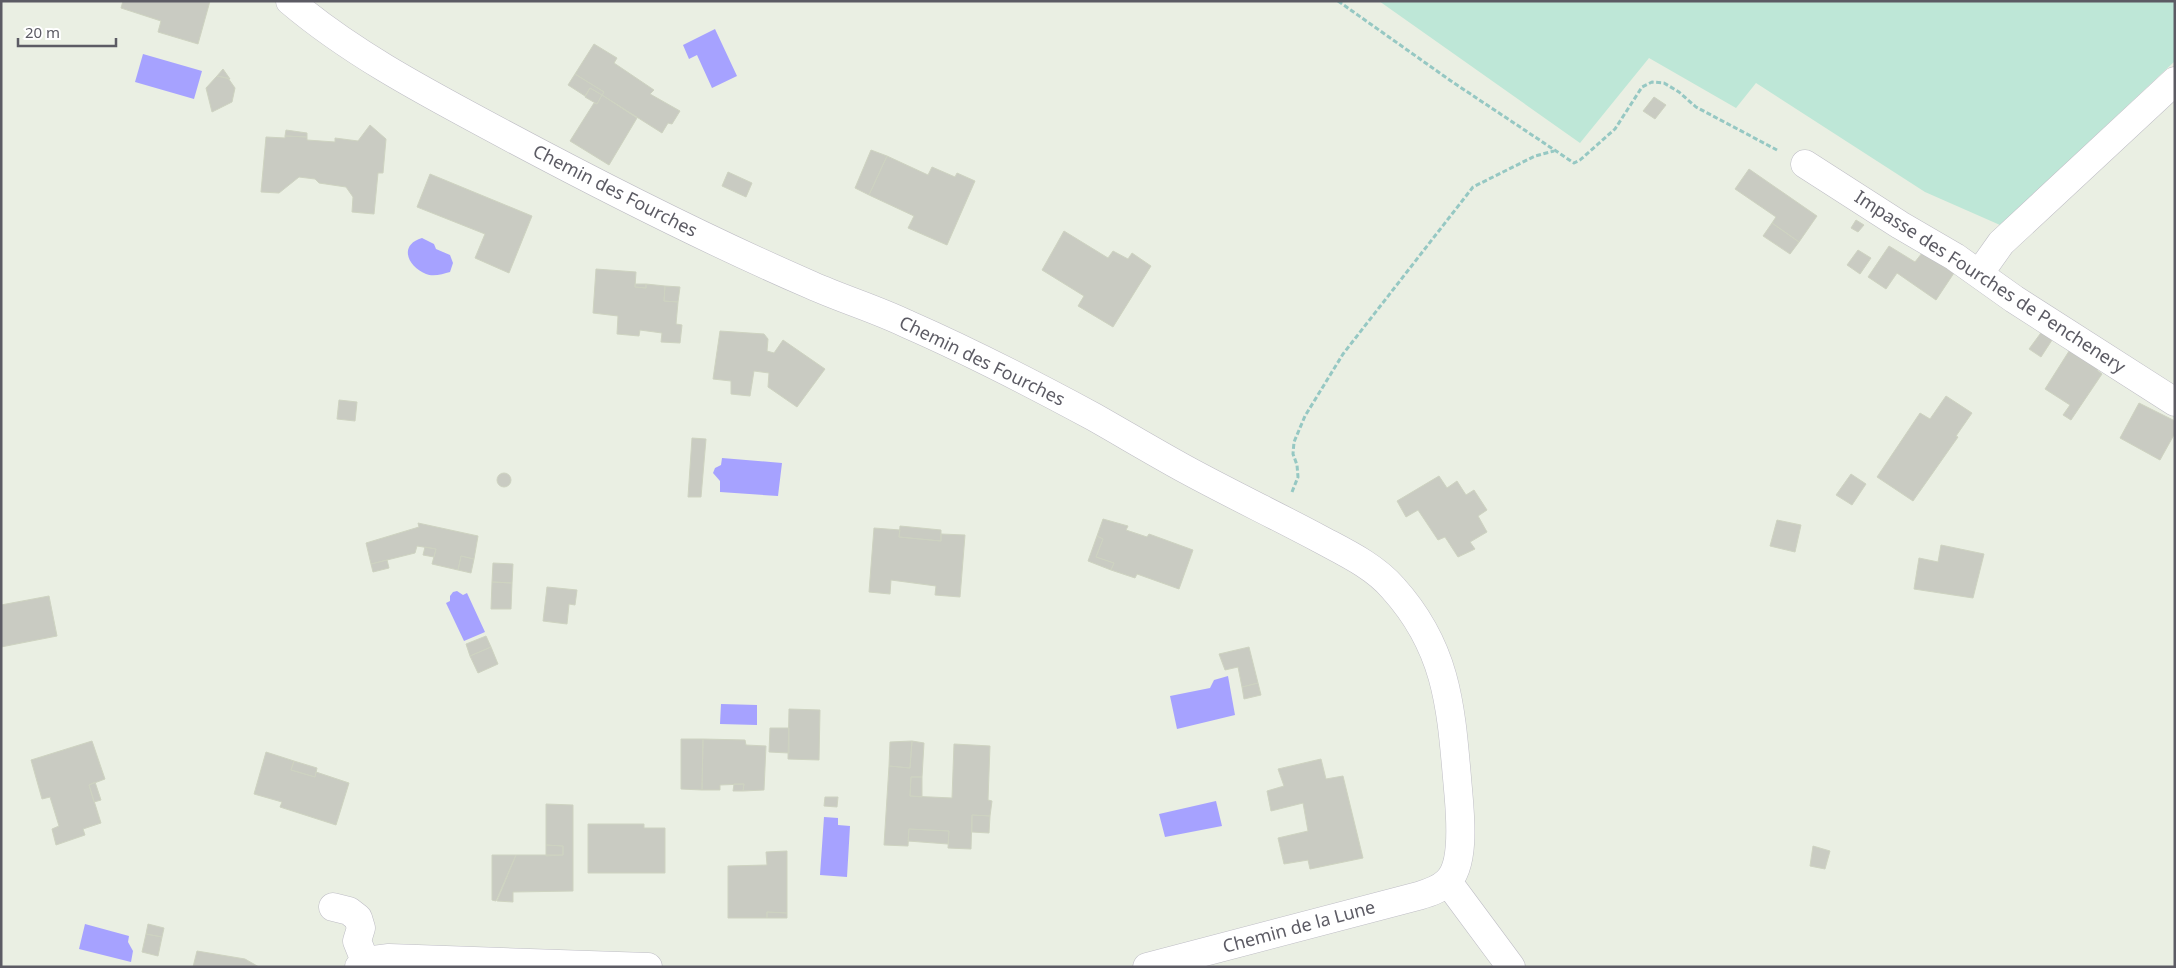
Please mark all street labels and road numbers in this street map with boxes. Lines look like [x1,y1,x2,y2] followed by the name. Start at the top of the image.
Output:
[529,138,702,242] street label: Chemin des Fourches
[1851,184,2131,378] street label: Impasse des Fourches de Penchenery
[896,310,1069,411] street label: Chemin des Fourches
[1220,894,1378,958] street label: Chemin de la Lune

